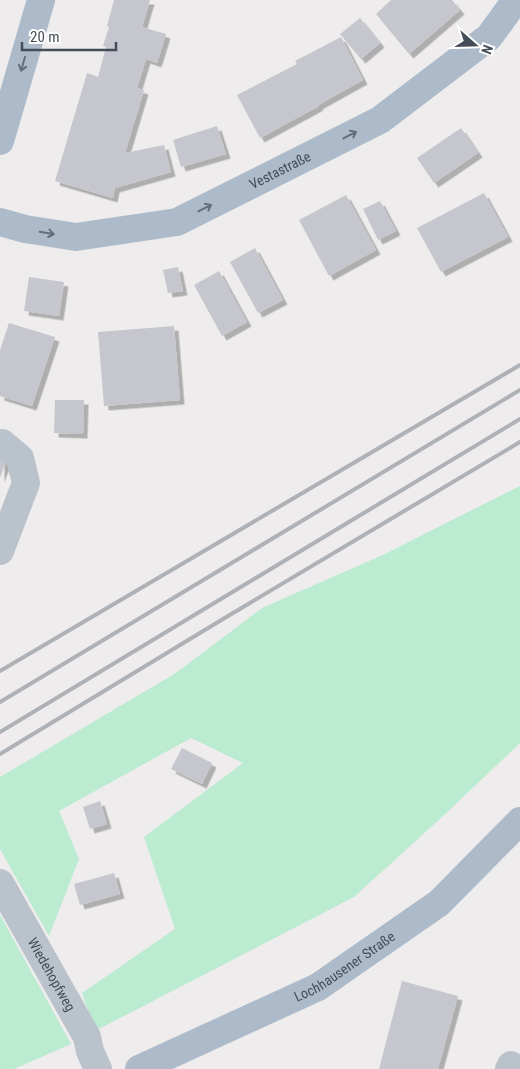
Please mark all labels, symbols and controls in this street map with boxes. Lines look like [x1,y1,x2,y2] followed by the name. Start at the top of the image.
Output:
[22,20,116,52] scale bar
[450,20,500,70] north arrow
[30,28,60,46] text: 20 m
[478,43,496,56] text: N
[17,55,27,71] one-way arrow
[343,129,358,139] one-way arrow
[247,148,314,192] street label: Vestastraße
[197,202,212,212] one-way arrow
[39,228,55,238] one-way arrow
[292,928,398,1005] street label: Lochhausener Straße
[25,935,79,1014] street label: Wiedehopfweg

